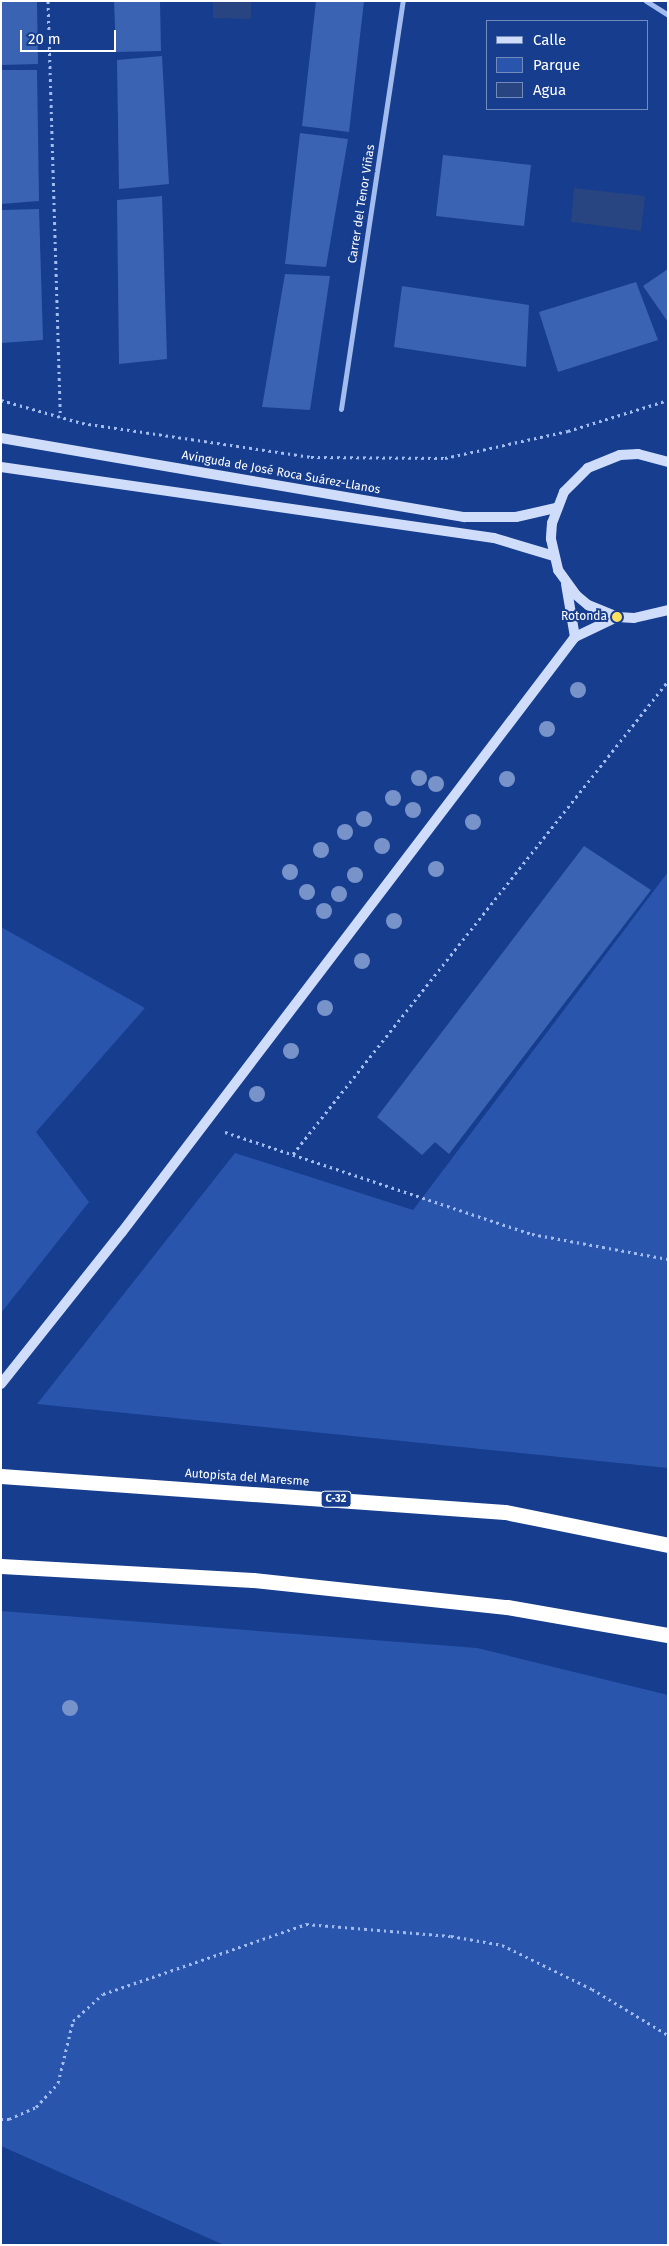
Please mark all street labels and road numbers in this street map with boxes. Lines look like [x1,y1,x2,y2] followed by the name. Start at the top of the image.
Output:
[346,144,378,264] street label: Carrer del Tenor Viñas
[181,448,381,498] street label: Avinguda de José Roca Suárez-Llanos
[184,1466,310,1490] street label: Autopista del Maresme
[320,1490,352,1508] road number: C-32

